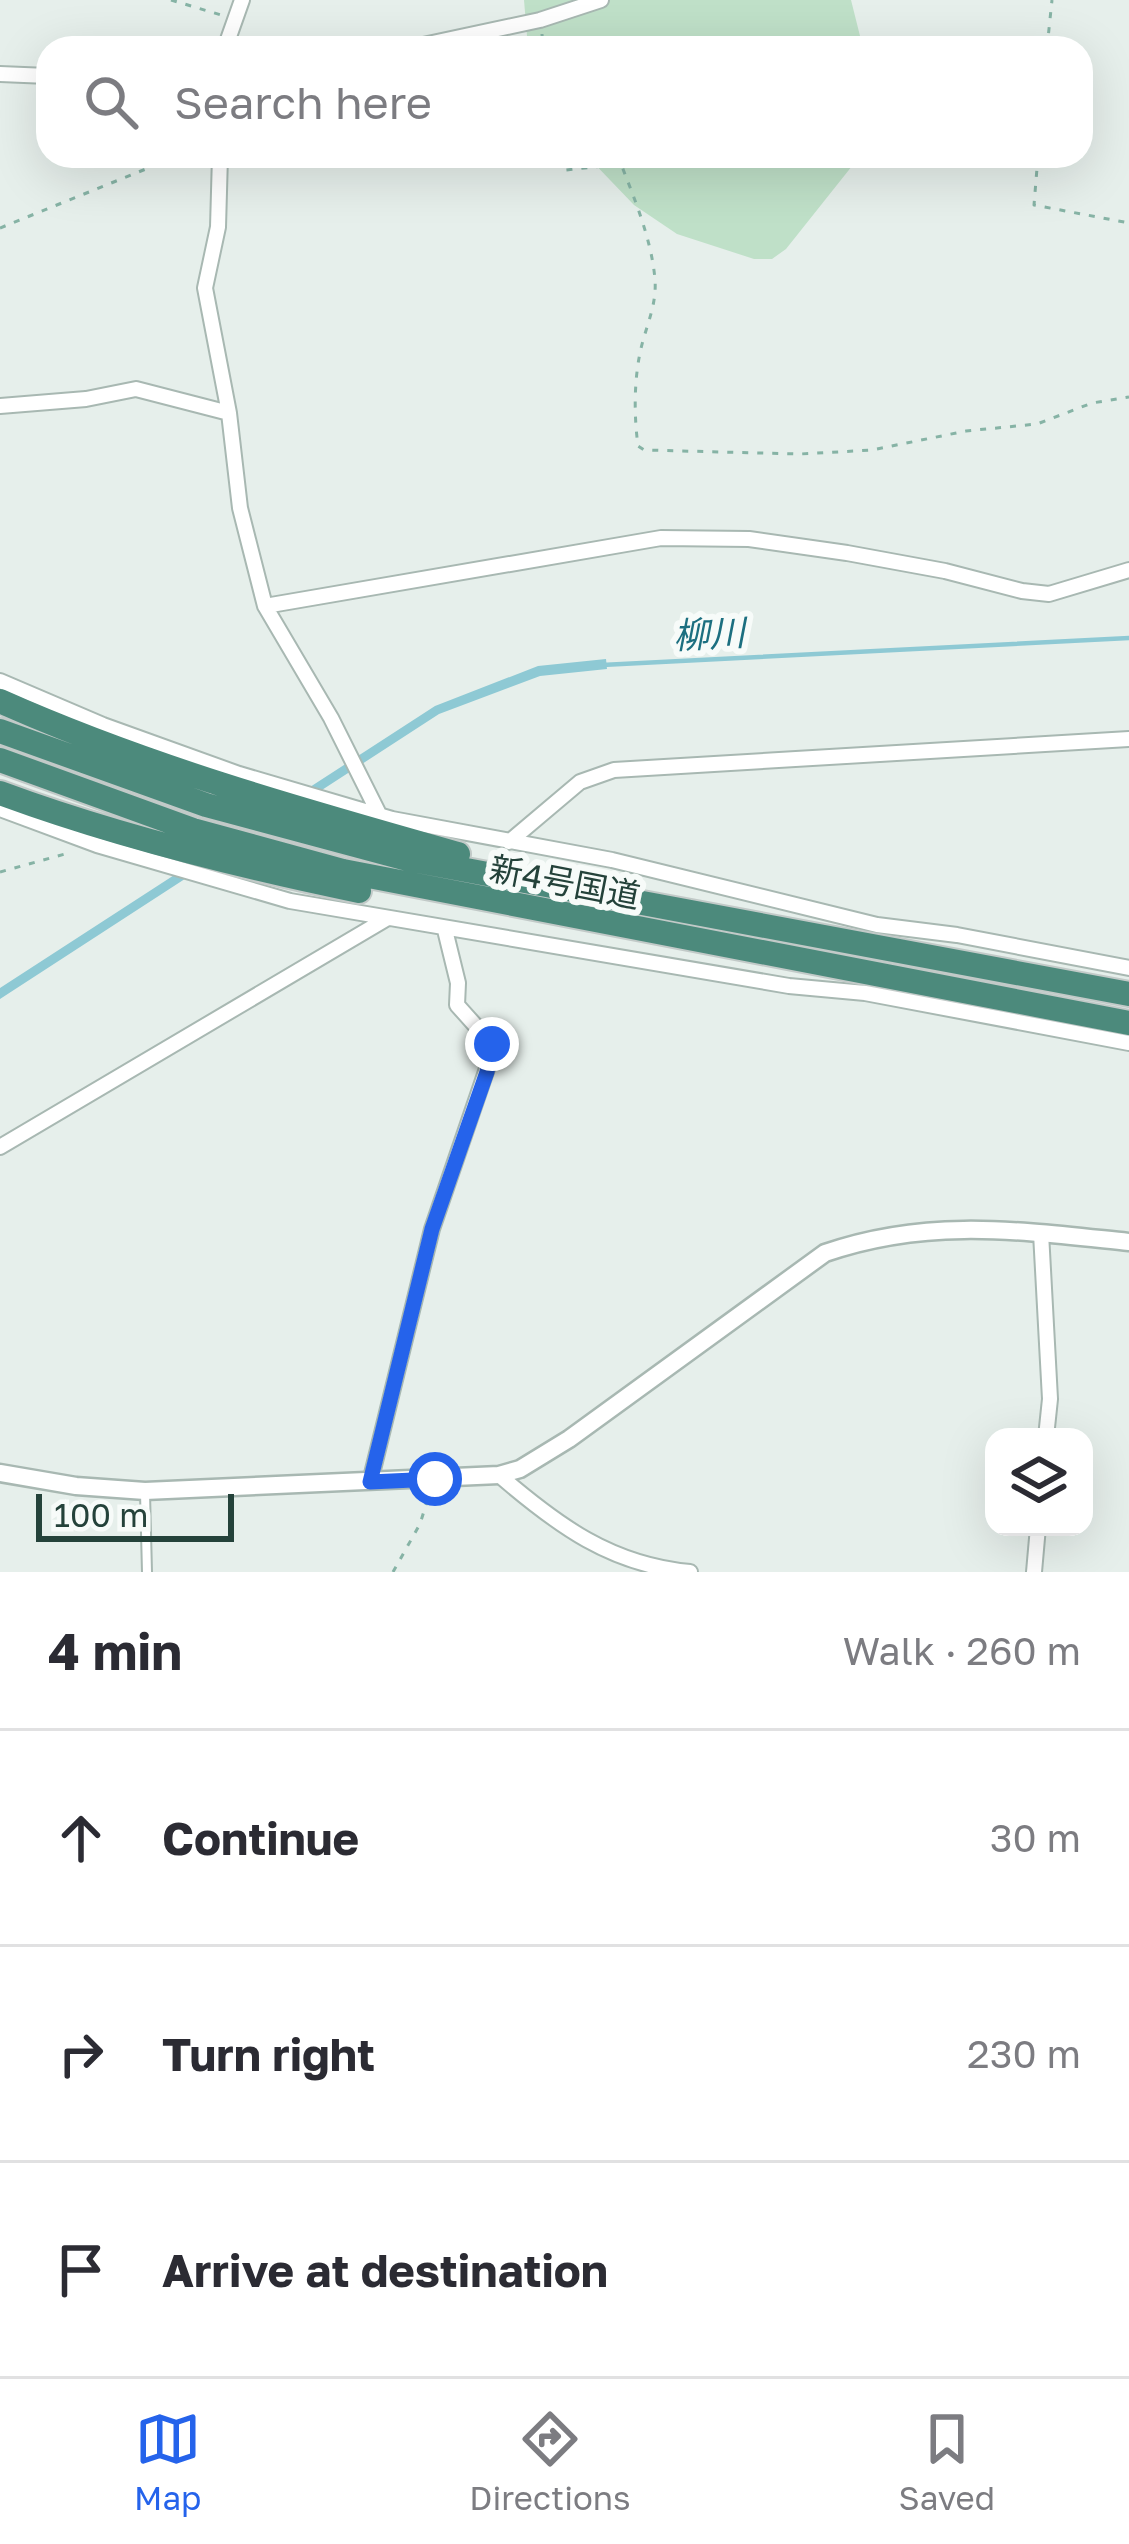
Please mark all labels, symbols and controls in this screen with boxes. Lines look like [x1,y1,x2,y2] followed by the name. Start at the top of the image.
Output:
[36,36,1093,168] search box
[78,69,144,135] icon: search
[174,75,432,129] text: Search here
[672,610,750,657] water label: 柳川
[487,848,643,915] street label: 新4号国道
[465,1017,519,1071] route end
[985,1428,1093,1536] map controls
[985,1428,1093,1536] button: layers
[408,1452,462,1506] route start
[36,1488,234,1541] scale bar
[54,1495,148,1534] text: 100 m
[48,1620,182,1681] text: 4 min
[843,1627,1081,1674] text: Walk · 260 m
[48,1805,114,1871] icon: ahead
[162,1811,359,1865] text: Continue
[990,1814,1081,1861] text: 30 m
[48,2021,114,2087] icon: right
[162,2027,375,2081] text: Turn right
[967,2030,1081,2077] text: 230 m
[48,2237,114,2303] icon: arrive
[162,2243,608,2297] text: Arrive at destination
[134,2406,201,2517] tab: Map
[469,2406,631,2517] tab: Directions
[899,2406,995,2517] tab: Saved

